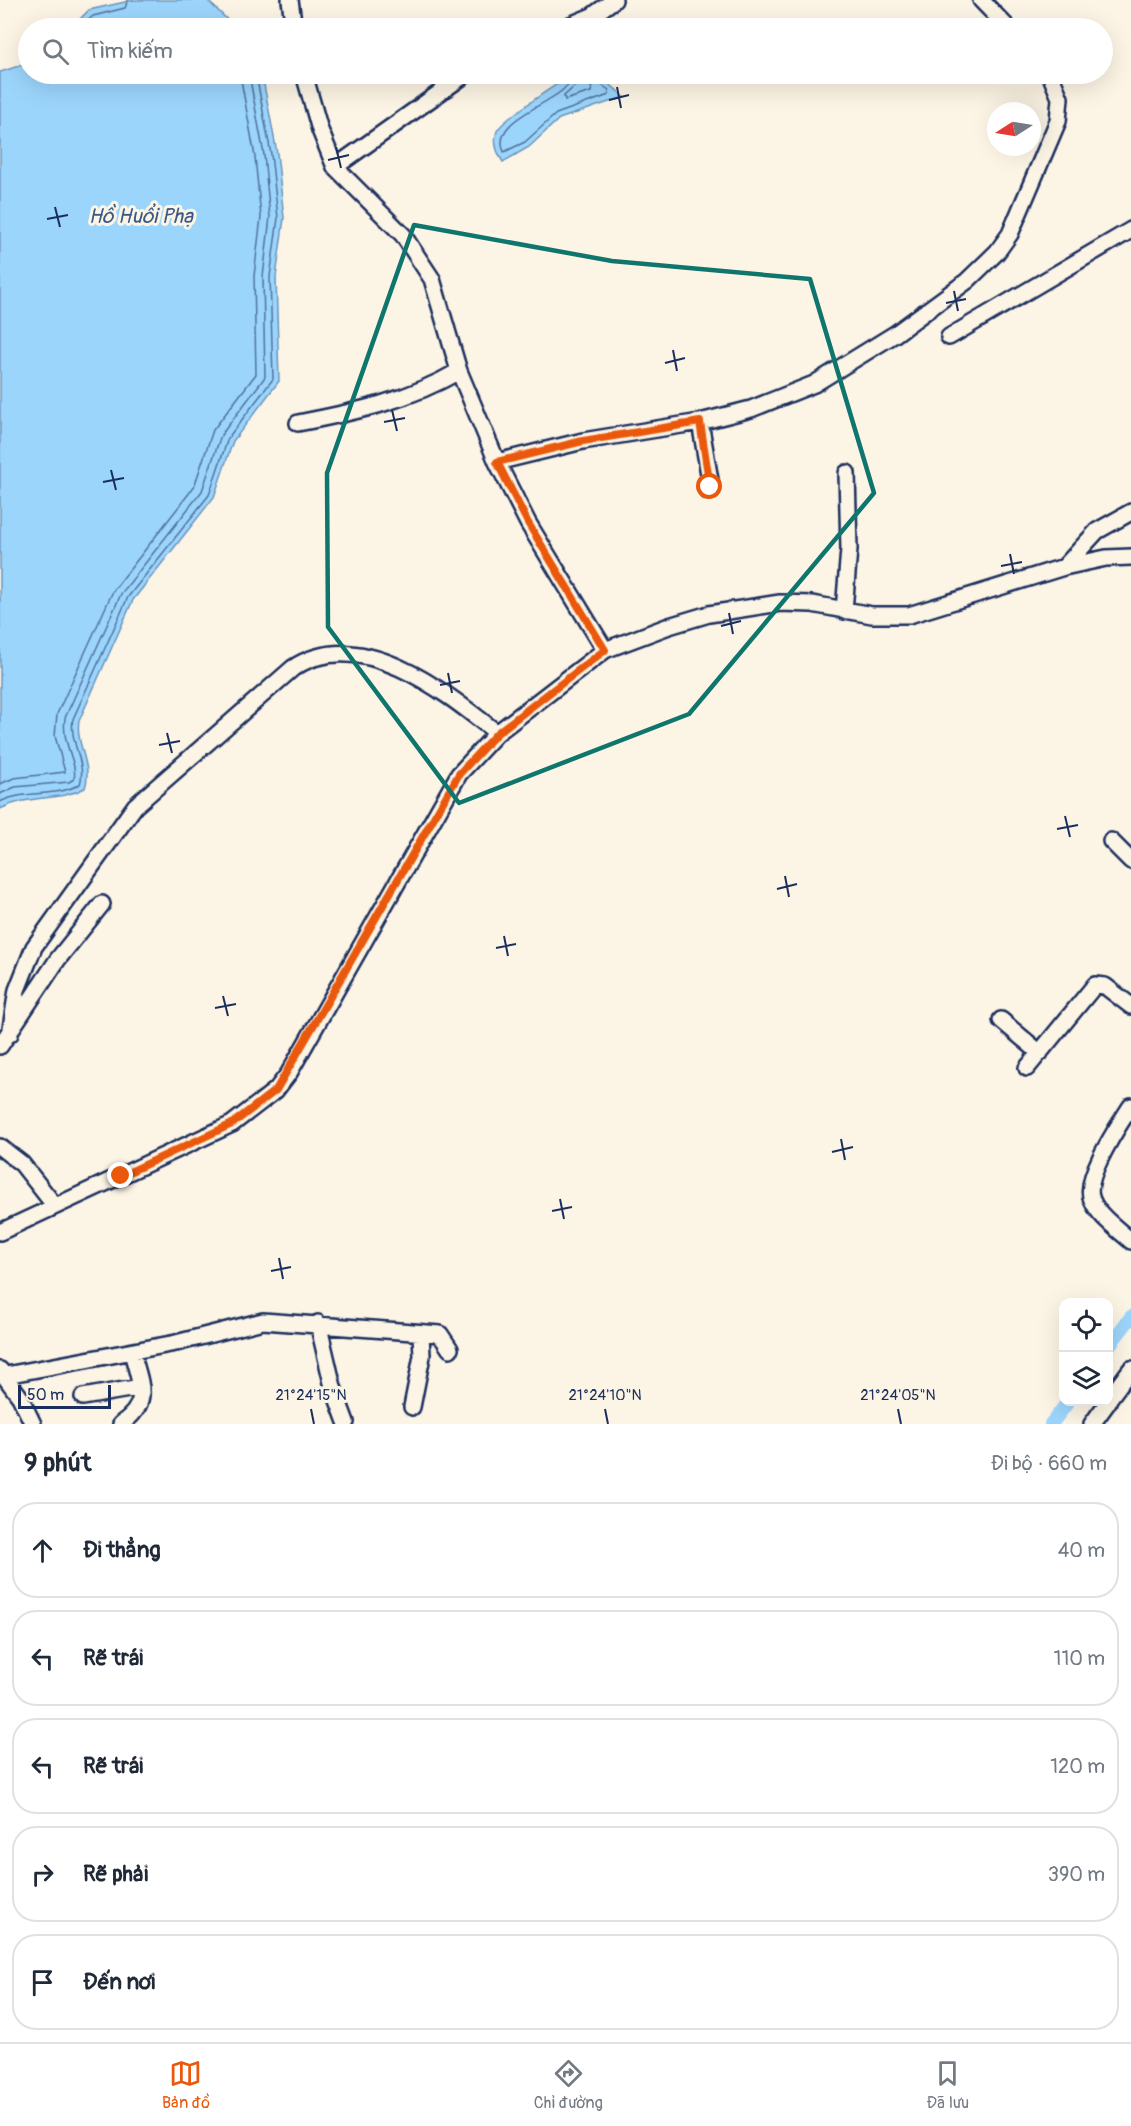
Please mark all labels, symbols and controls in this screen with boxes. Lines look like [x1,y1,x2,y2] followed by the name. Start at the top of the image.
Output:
[18,18,1113,84] search box
[39,35,72,68] icon: search
[87,37,173,65] text: Tìm kiếm
[987,102,1041,156] north arrow
[89,203,194,230] water label: Hồ Huổi Phạ
[696,473,722,499] route start
[107,1162,133,1188] route end
[1059,1298,1113,1406] map controls
[1059,1298,1113,1352] button: locate
[1059,1352,1113,1406] button: layers
[18,1382,111,1410] scale bar
[27,1385,64,1405] text: 50 m
[275,1386,347,1405] text: 21°24'15"N
[568,1386,642,1405] text: 21°24'10"N
[860,1386,936,1405] text: 21°24'05"N
[24,1447,91,1479] text: 9 phút
[991,1451,1107,1476] text: Đi bộ · 660 m
[26,1534,59,1567] icon: ahead
[83,1536,161,1564] text: Đi thẳng
[1058,1538,1105,1563] text: 40 m
[26,1642,59,1675] icon: left
[83,1644,143,1672] text: Rẽ trái
[1054,1646,1105,1671] text: 110 m
[26,1750,59,1783] icon: left
[83,1752,143,1780] text: Rẽ trái
[1050,1754,1105,1779] text: 120 m
[26,1858,59,1891] icon: right
[83,1860,148,1888] text: Rẽ phải
[1048,1862,1105,1887] text: 390 m
[26,1966,59,1999] icon: arrive
[83,1968,155,1996] text: Đến nơi
[162,2057,210,2113] tab: Bản đồ
[534,2057,603,2113] tab: Chỉ đường
[927,2057,969,2113] tab: Đã lưu

